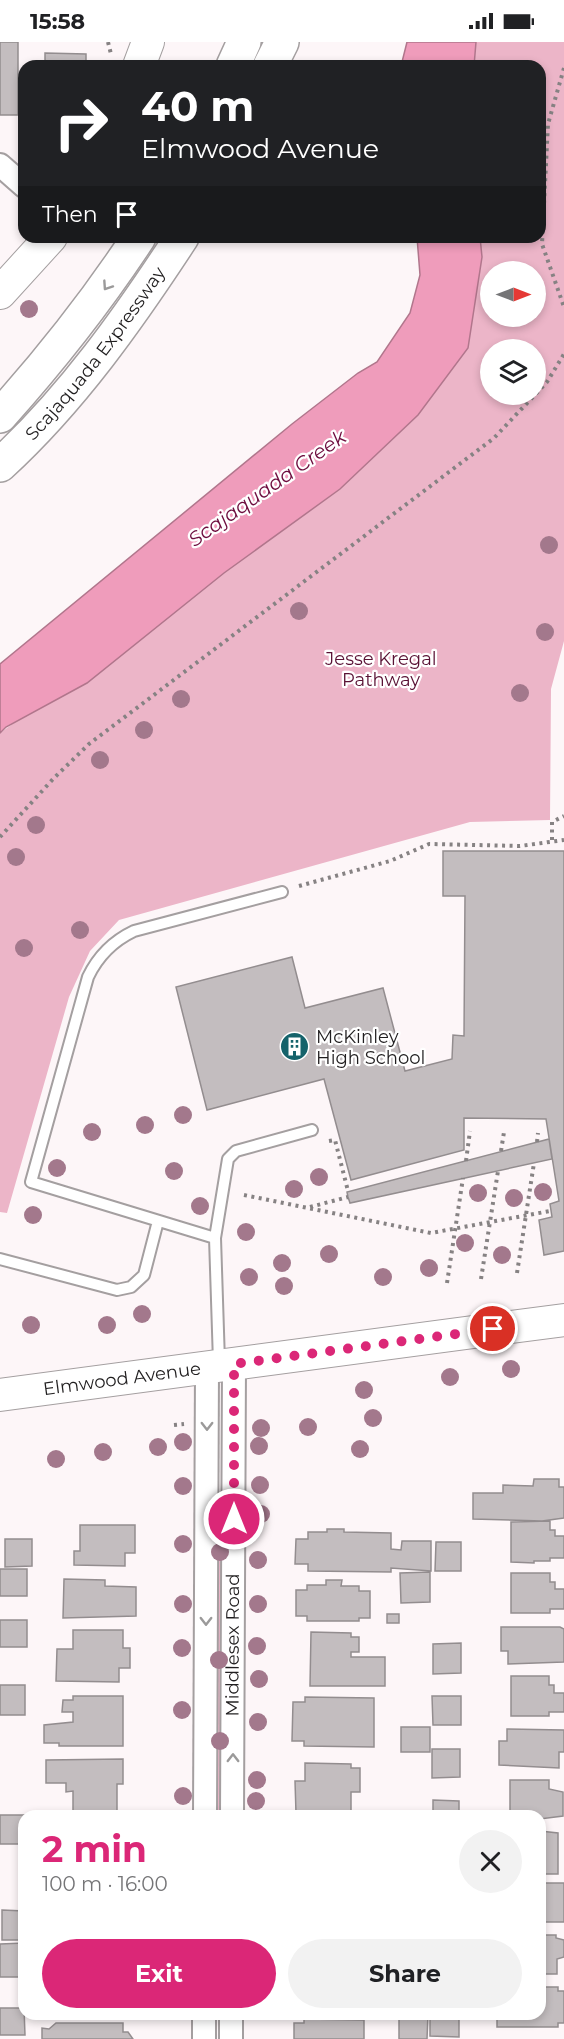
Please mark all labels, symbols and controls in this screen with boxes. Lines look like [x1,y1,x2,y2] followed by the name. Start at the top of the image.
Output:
[30,8,85,35] text: 15:58
[141,80,254,132] text: 40 m
[42,84,120,162] icon: right
[141,132,379,165] text: Elmwood Avenue
[110,198,143,231] icon: arrive
[42,201,98,228] text: Then
[480,261,546,327] north arrow
[480,261,546,405] map controls
[21,263,170,445] street label: Scajaquada Expressway
[102,280,114,290] one-way arrow
[480,339,546,405] button: layers
[183,424,351,551] water label: Scajaquada Creek
[324,648,437,691] park label: Jesse Kregal Pathway
[316,1026,425,1069] place label: McKinley High School
[279,1031,311,1063] building icon: McKinley High School
[467,1303,518,1354] pin
[476,1312,509,1345] icon: arrive
[42,1357,202,1400] street label: Elmwood Avenue
[201,1422,213,1431] one-way arrow
[202,1487,266,1551] position arrow
[221,1573,244,1717] street label: Middlesex Road
[200,1617,212,1626] one-way arrow
[227,1754,239,1763] one-way arrow
[42,1827,147,1871] text: 2 min
[459,1830,522,1893] button: close
[42,1872,168,1896] text: 100 m · 16:00
[42,1939,276,2008] button: Exit
[288,1939,522,2008] button: Share

